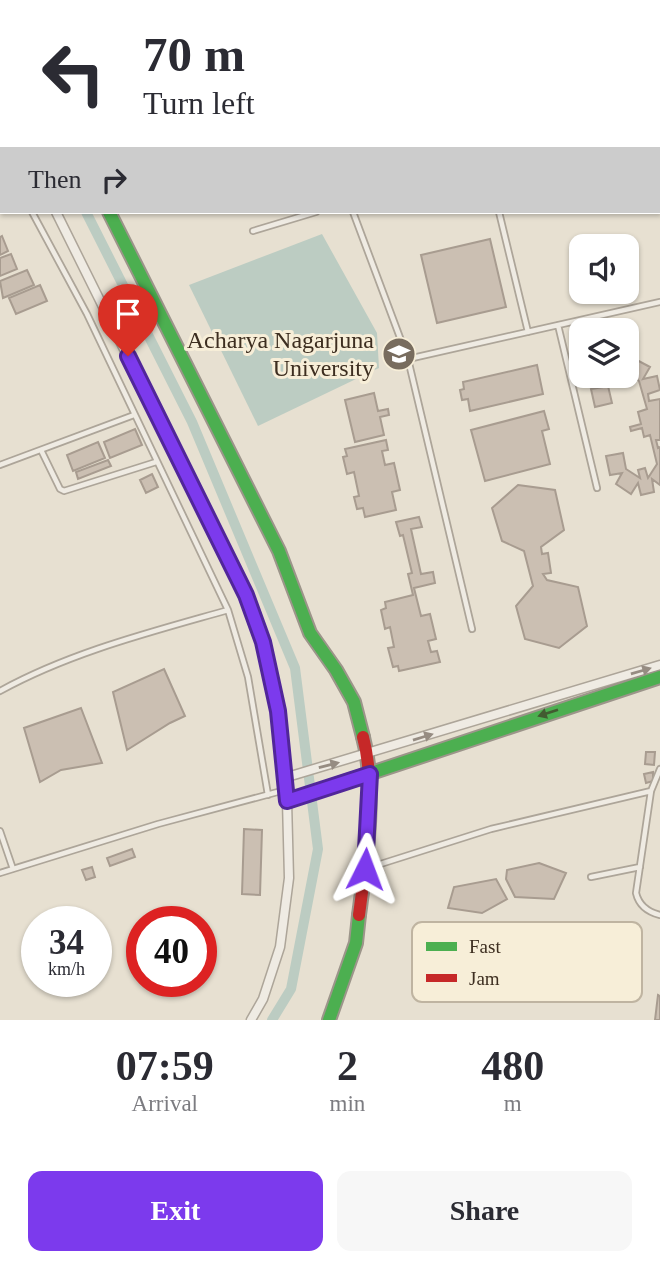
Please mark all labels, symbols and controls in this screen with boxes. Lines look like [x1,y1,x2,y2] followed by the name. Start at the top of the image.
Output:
[143,27,245,82] text: 70 m
[28,28,119,119] icon: left
[143,85,255,121] text: Turn left
[95,161,133,199] icon: right
[28,165,81,194] text: Then
[569,234,639,388] map controls
[569,234,639,304] button: sound
[98,284,158,356] pin
[109,295,147,333] icon: arrive
[569,318,639,388] button: layers
[187,327,374,381] place label: Acharya Nagarjuna University
[380,335,418,373] school or university icon: Acharya Nagarjuna University
[631,665,652,675] one-way arrow
[538,708,559,719] one-way arrow
[413,732,434,742] one-way arrow
[318,759,340,770] one-way arrow
[328,832,402,906] position arrow
[126,906,217,997] speed limit sign: 40
[412,922,642,1002] legend
[49,923,84,962] text: 34
[469,936,501,957] text: Fast
[48,959,85,979] text: km/h
[469,968,500,989] text: Jam
[116,1043,214,1089] text: 07:59
[337,1043,358,1089] text: 2
[481,1043,544,1089] text: 480
[132,1091,198,1116] text: Arrival
[330,1091,365,1116] text: min
[504,1091,522,1116] text: m
[28,1171,323,1251] button: Exit
[337,1171,632,1251] button: Share

